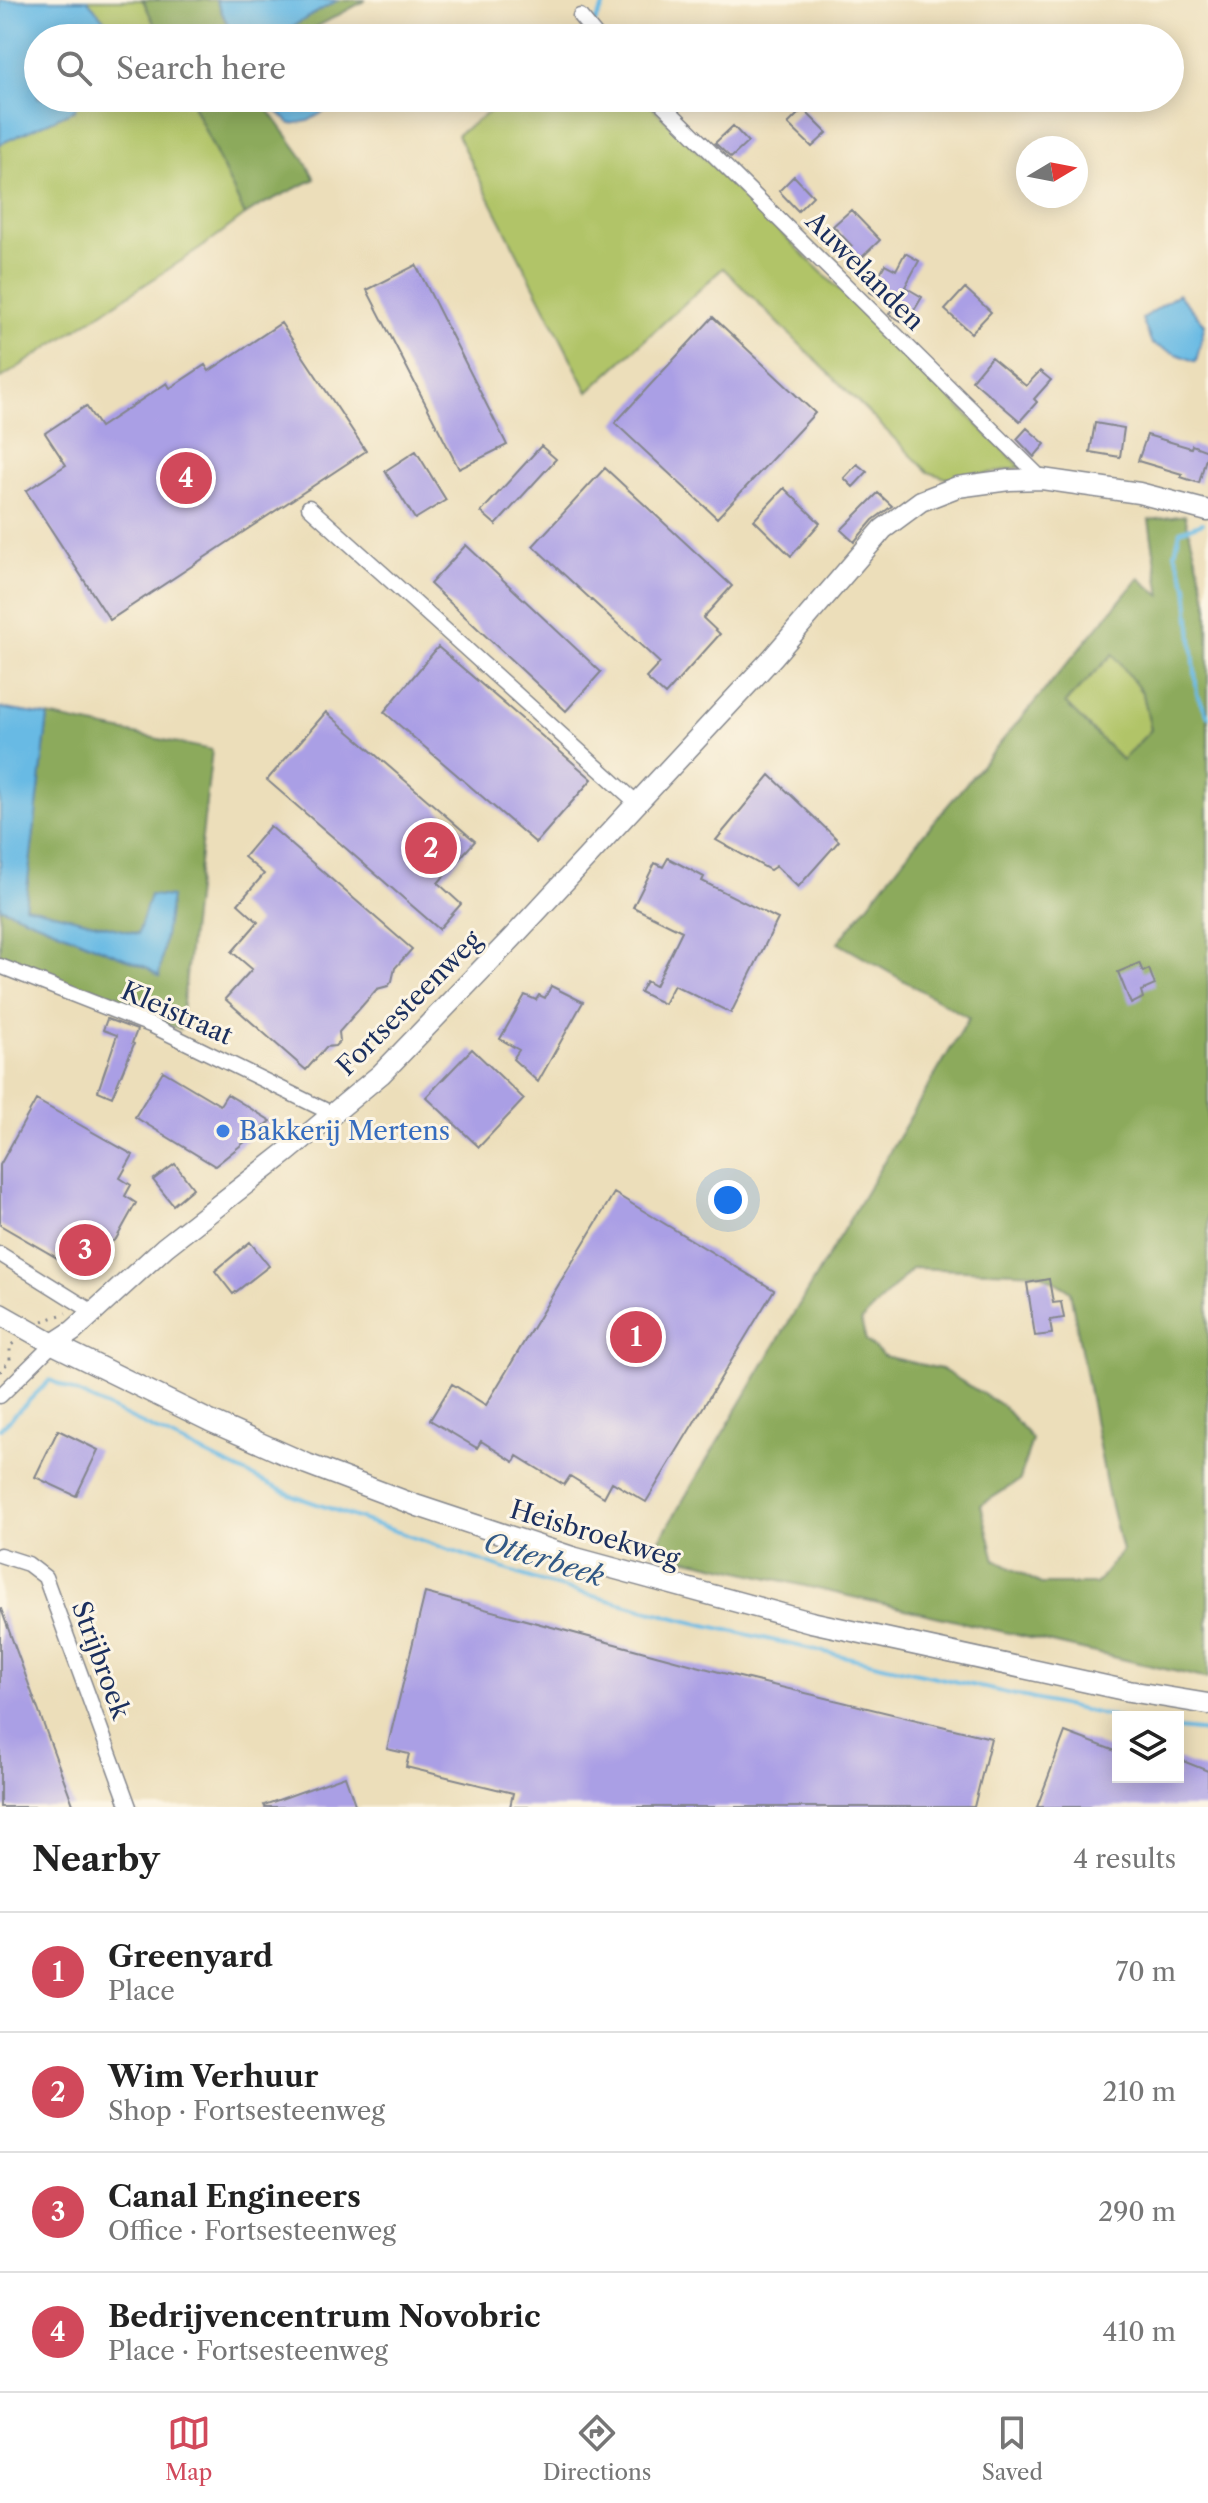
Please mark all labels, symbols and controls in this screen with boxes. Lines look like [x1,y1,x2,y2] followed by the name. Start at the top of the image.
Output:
[24,24,1184,112] search box
[52,46,96,90] icon: search
[116,50,286,87] text: Search here
[1016,136,1088,208] north arrow
[798,204,931,337] street label: Auwelanden
[160,448,212,508] pin: 4
[405,818,457,878] pin: 2
[330,924,488,1082] street label: Fortsesteenweg
[116,974,238,1052] street label: Kleistraat
[239,1115,450,1147] place label: Bakkerij Mertens
[214,1122,232,1140] marker: Bakkerij Mertens
[708,1180,748,1220] your location
[59,1220,111,1280] pin: 3
[610,1307,662,1367] pin: 1
[506,1493,684,1575] street label: Heisbroekweg
[480,1525,609,1594] water label: Otterbeek
[65,1597,137,1724] street label: Strijbroek
[1112,1711,1184,1783] map controls
[1112,1711,1184,1783] button: layers
[32,1838,160,1880] text: Nearby
[1073,1843,1176,1875] text: 4 results
[108,1938,273,1975] text: Greenyard
[52,1956,64,1988] text: 1
[1116,1956,1176,1988] text: 70 m
[108,1975,175,2007] text: Place
[108,2058,319,2095] text: Wim Verhuur
[50,2076,66,2108] text: 2
[1103,2076,1176,2108] text: 210 m
[108,2095,385,2127] text: Shop · Fortsesteenweg
[108,2178,361,2215] text: Canal Engineers
[51,2196,65,2228] text: 3
[1098,2196,1176,2228] text: 290 m
[108,2215,396,2247] text: Office · Fortsesteenweg
[108,2298,541,2335] text: Bedrijvencentrum Novobric
[50,2316,66,2348] text: 4
[1102,2316,1176,2348] text: 410 m
[108,2335,388,2367] text: Place · Fortsesteenweg
[165,2411,212,2486] tab: Map
[543,2411,651,2486] tab: Directions
[982,2411,1043,2486] tab: Saved

